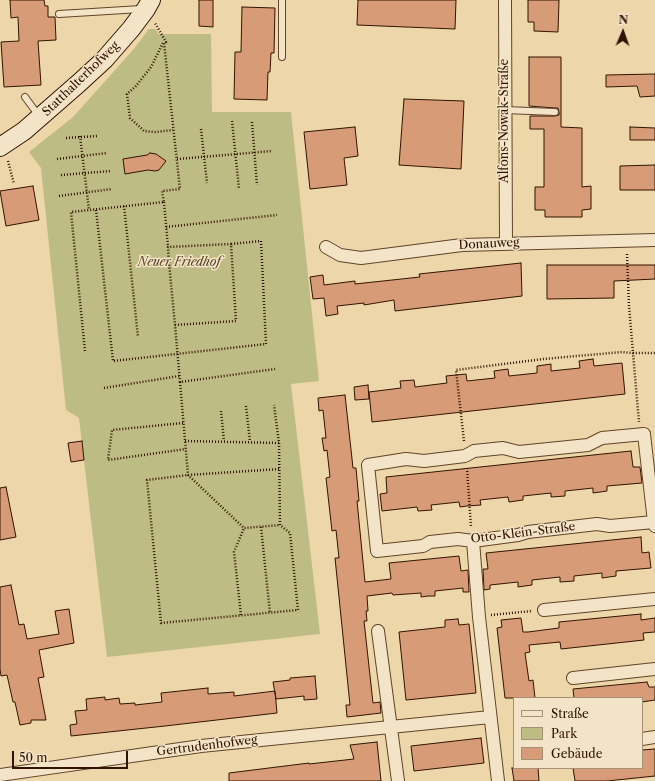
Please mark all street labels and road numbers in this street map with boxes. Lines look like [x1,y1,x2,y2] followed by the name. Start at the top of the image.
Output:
[40,39,122,119] street label: Statthalterhofweg
[498,59,512,183] street label: Alfons-Nowak-Straße
[458,235,520,253] street label: Donauweg
[470,519,576,547] street label: Otto-Klein-Straße
[156,733,258,759] street label: Gertrudenhofweg

